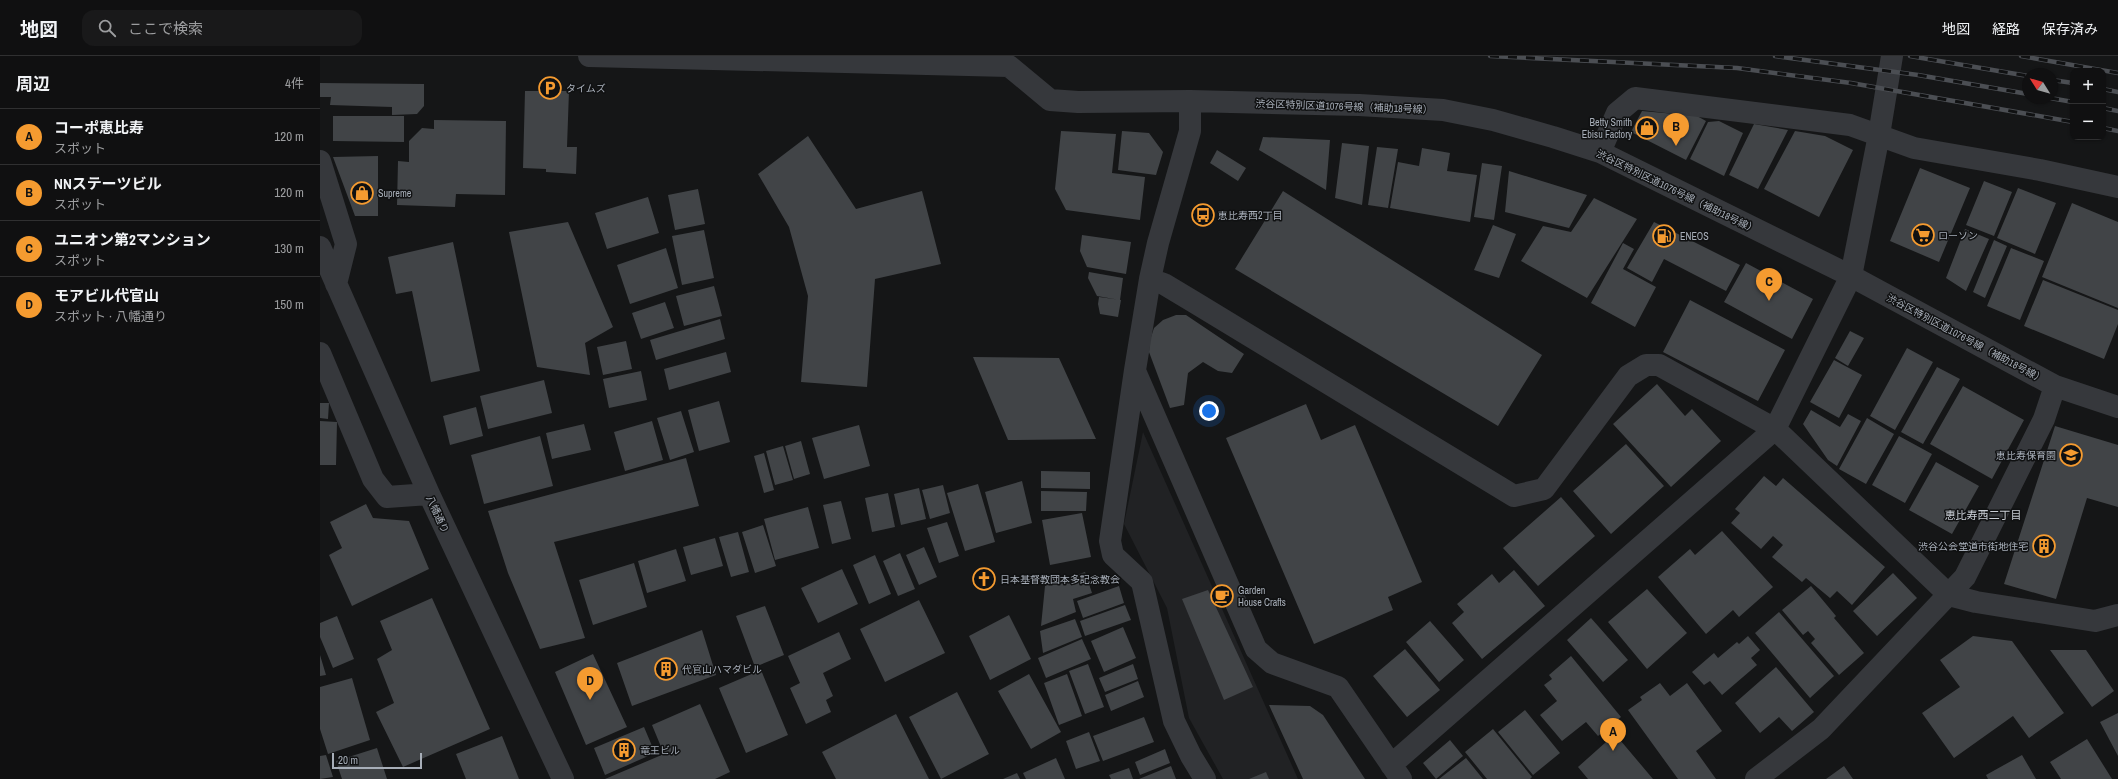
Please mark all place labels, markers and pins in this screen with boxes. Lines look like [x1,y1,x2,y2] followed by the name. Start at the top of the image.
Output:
[537,75,563,101] parking icon: タイムズ
[566,82,606,95] place label: タイムズ
[1663,113,1689,146] pin: B
[1634,115,1660,141] shop icon: Betty Smith Ebisu Factory
[1582,116,1633,141] place label: Betty Smith Ebisu Factory
[349,180,375,206] shop icon: Supreme
[378,187,412,200] place label: Supreme
[1190,202,1216,228] bus stop icon: 恵比寿西2丁目
[1218,209,1283,222] place label: 恵比寿西2丁目
[1910,222,1936,248] supermarket icon: ローソン
[1651,223,1677,249] fuel station icon: ENEOS
[1938,229,1978,242] place label: ローソン
[1680,230,1709,243] place label: ENEOS
[1756,268,1782,301] pin: C
[2058,442,2084,468] school or university icon: 恵比寿保育園
[1996,449,2056,462] place label: 恵比寿保育園
[2031,533,2057,559] building icon: 渋谷公会堂道市街地住宅
[1918,540,2028,553] place label: 渋谷公会堂道市街地住宅
[971,566,997,592] church icon: 日本基督教団本多記念教会
[1000,573,1120,586] place label: 日本基督教団本多記念教会
[1209,583,1235,609] cafe icon: Garden House Crafts
[1238,584,1286,609] place label: Garden House Crafts
[653,656,679,682] building icon: 代官山ハマダビル
[682,663,762,676] place label: 代官山ハマダビル
[577,667,603,700] pin: D
[1600,718,1626,751] pin: A
[611,737,637,763] building icon: 竜王ビル
[640,744,680,757] place label: 竜王ビル

